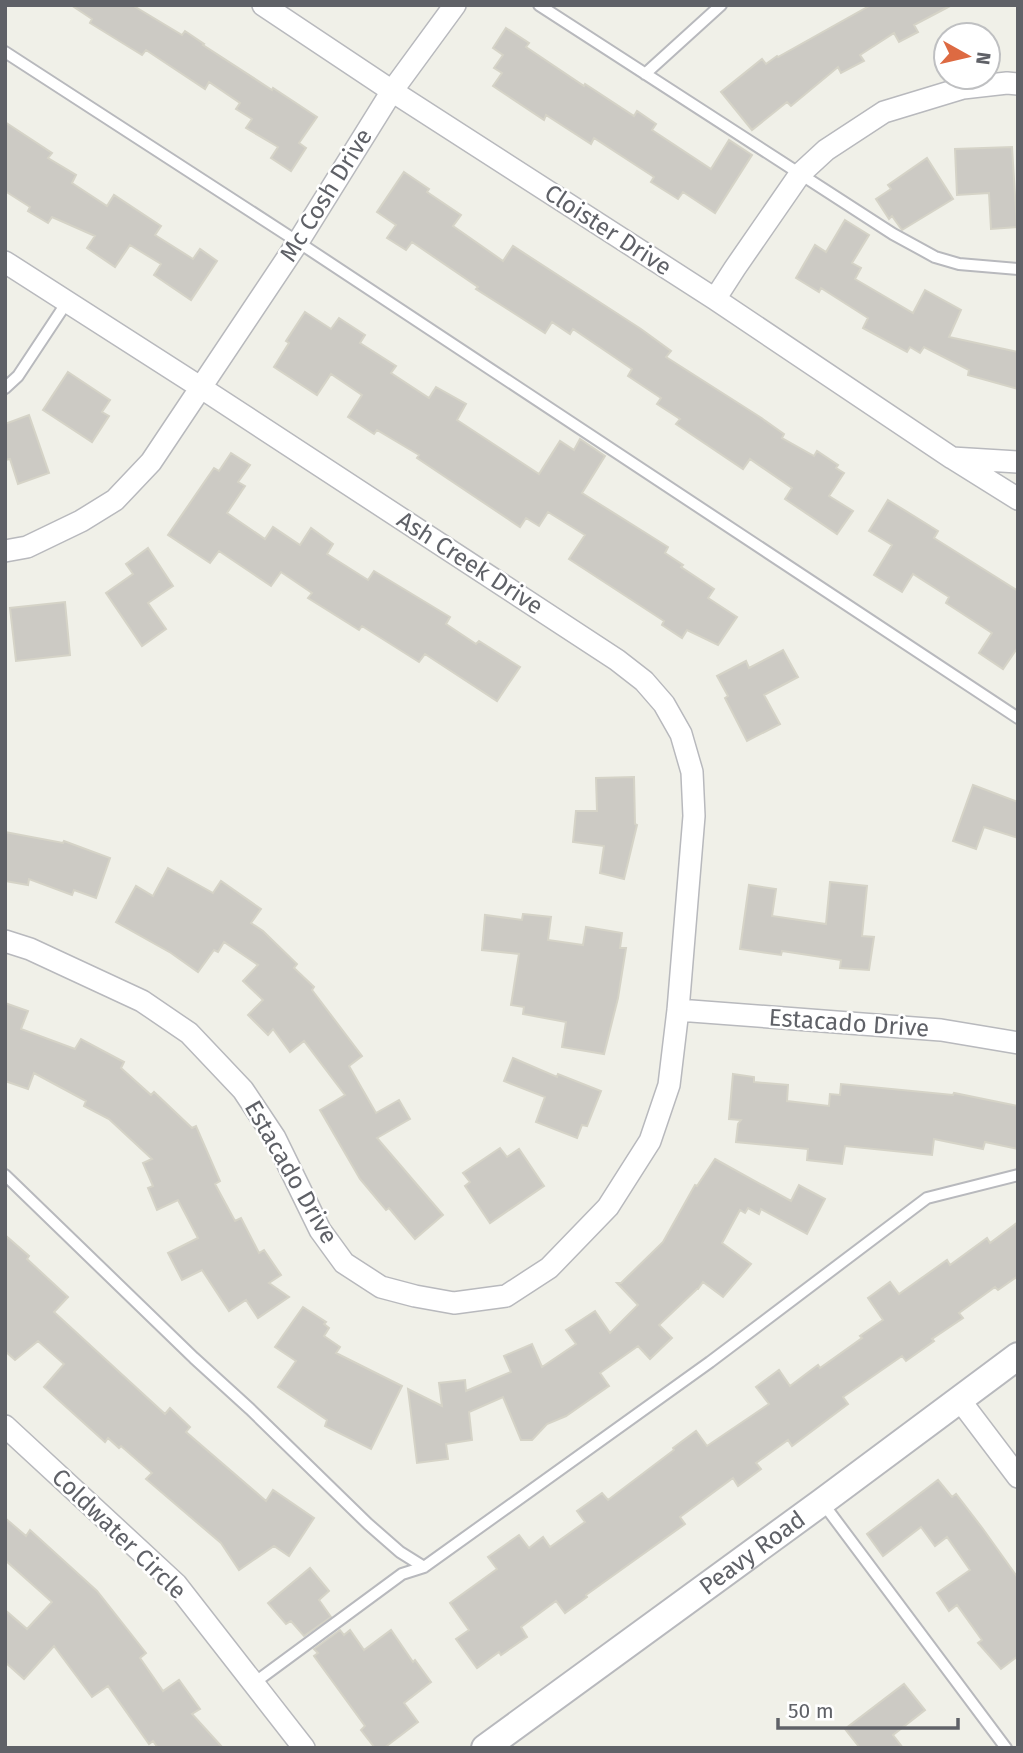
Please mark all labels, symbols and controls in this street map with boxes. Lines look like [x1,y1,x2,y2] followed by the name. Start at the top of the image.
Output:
[932,21,1002,91] north arrow
[971,50,996,66] text: N
[274,123,378,267] street label: Mc Cosh Drive
[539,179,677,281] street label: Cloister Drive
[392,505,548,621] street label: Ash Creek Drive
[768,1003,930,1043] street label: Estacado Drive
[239,1095,343,1249] street label: Estacado Drive
[46,1463,192,1605] street label: Coldwater Circle
[694,1505,811,1601] street label: Peavy Road
[778,1686,958,1730] scale bar
[788,1698,834,1724] text: 50 m

